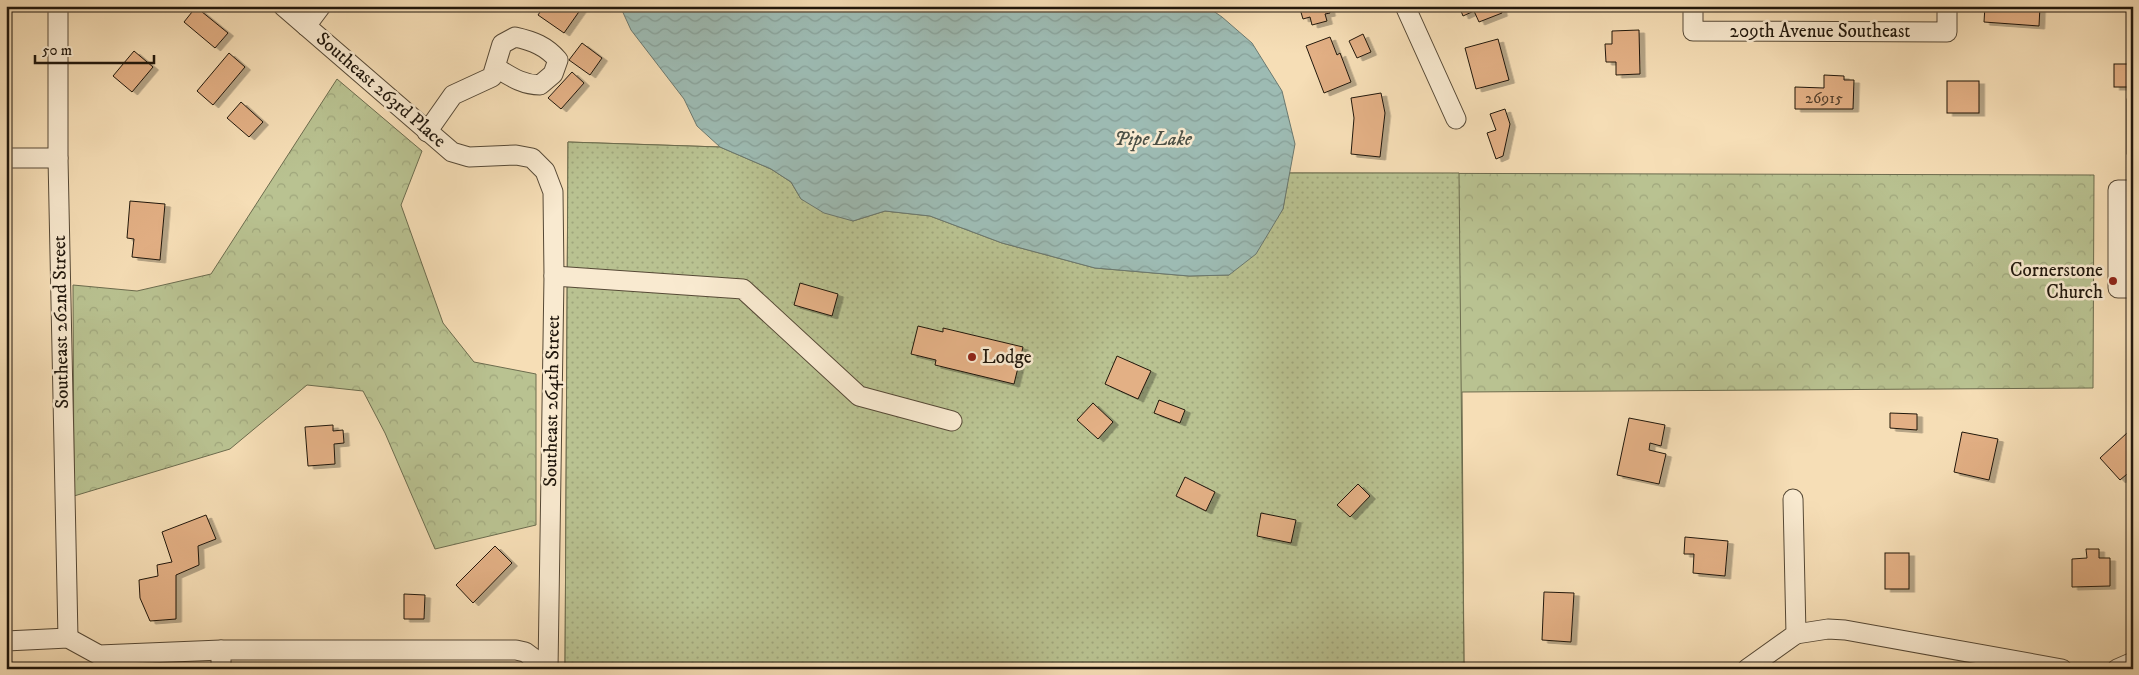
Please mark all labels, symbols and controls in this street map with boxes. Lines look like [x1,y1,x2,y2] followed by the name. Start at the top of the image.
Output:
[1730,20,1910,43] street label: 209th Avenue Southeast
[311,27,451,153] street label: Southeast 263rd Place
[35,32,154,64] scale bar
[42,41,72,60] text: 50 m
[1805,88,1843,108] house number: 26915
[1114,127,1193,152] water label: Pipe Lake
[48,235,74,409] street label: Southeast 262nd Street
[2010,259,2103,304] place label: Cornerstone Church
[2107,275,2119,287] marker: Cornerstone Church
[539,315,565,487] street label: Southeast 264th Street
[982,346,1032,369] place label: Lodge
[966,351,978,363] marker: Lodge

